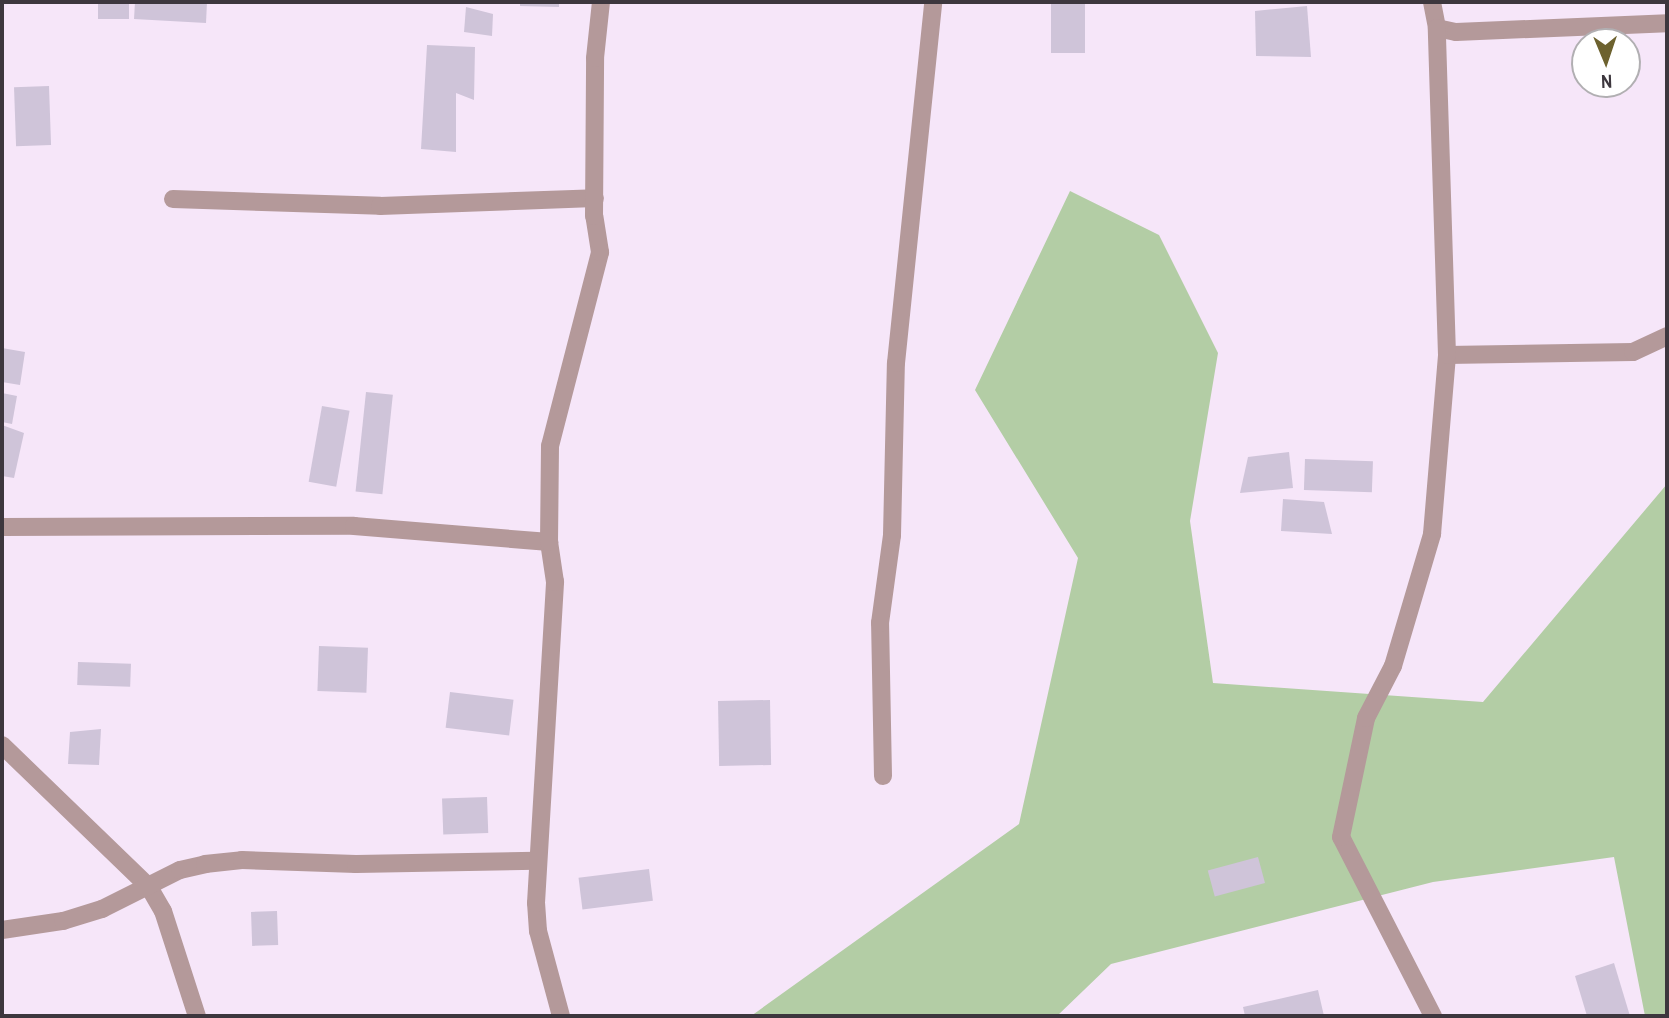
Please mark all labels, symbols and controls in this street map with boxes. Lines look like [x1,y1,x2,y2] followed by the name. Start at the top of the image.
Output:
[1571,28,1641,98] north arrow
[1601,69,1613,95] text: N

